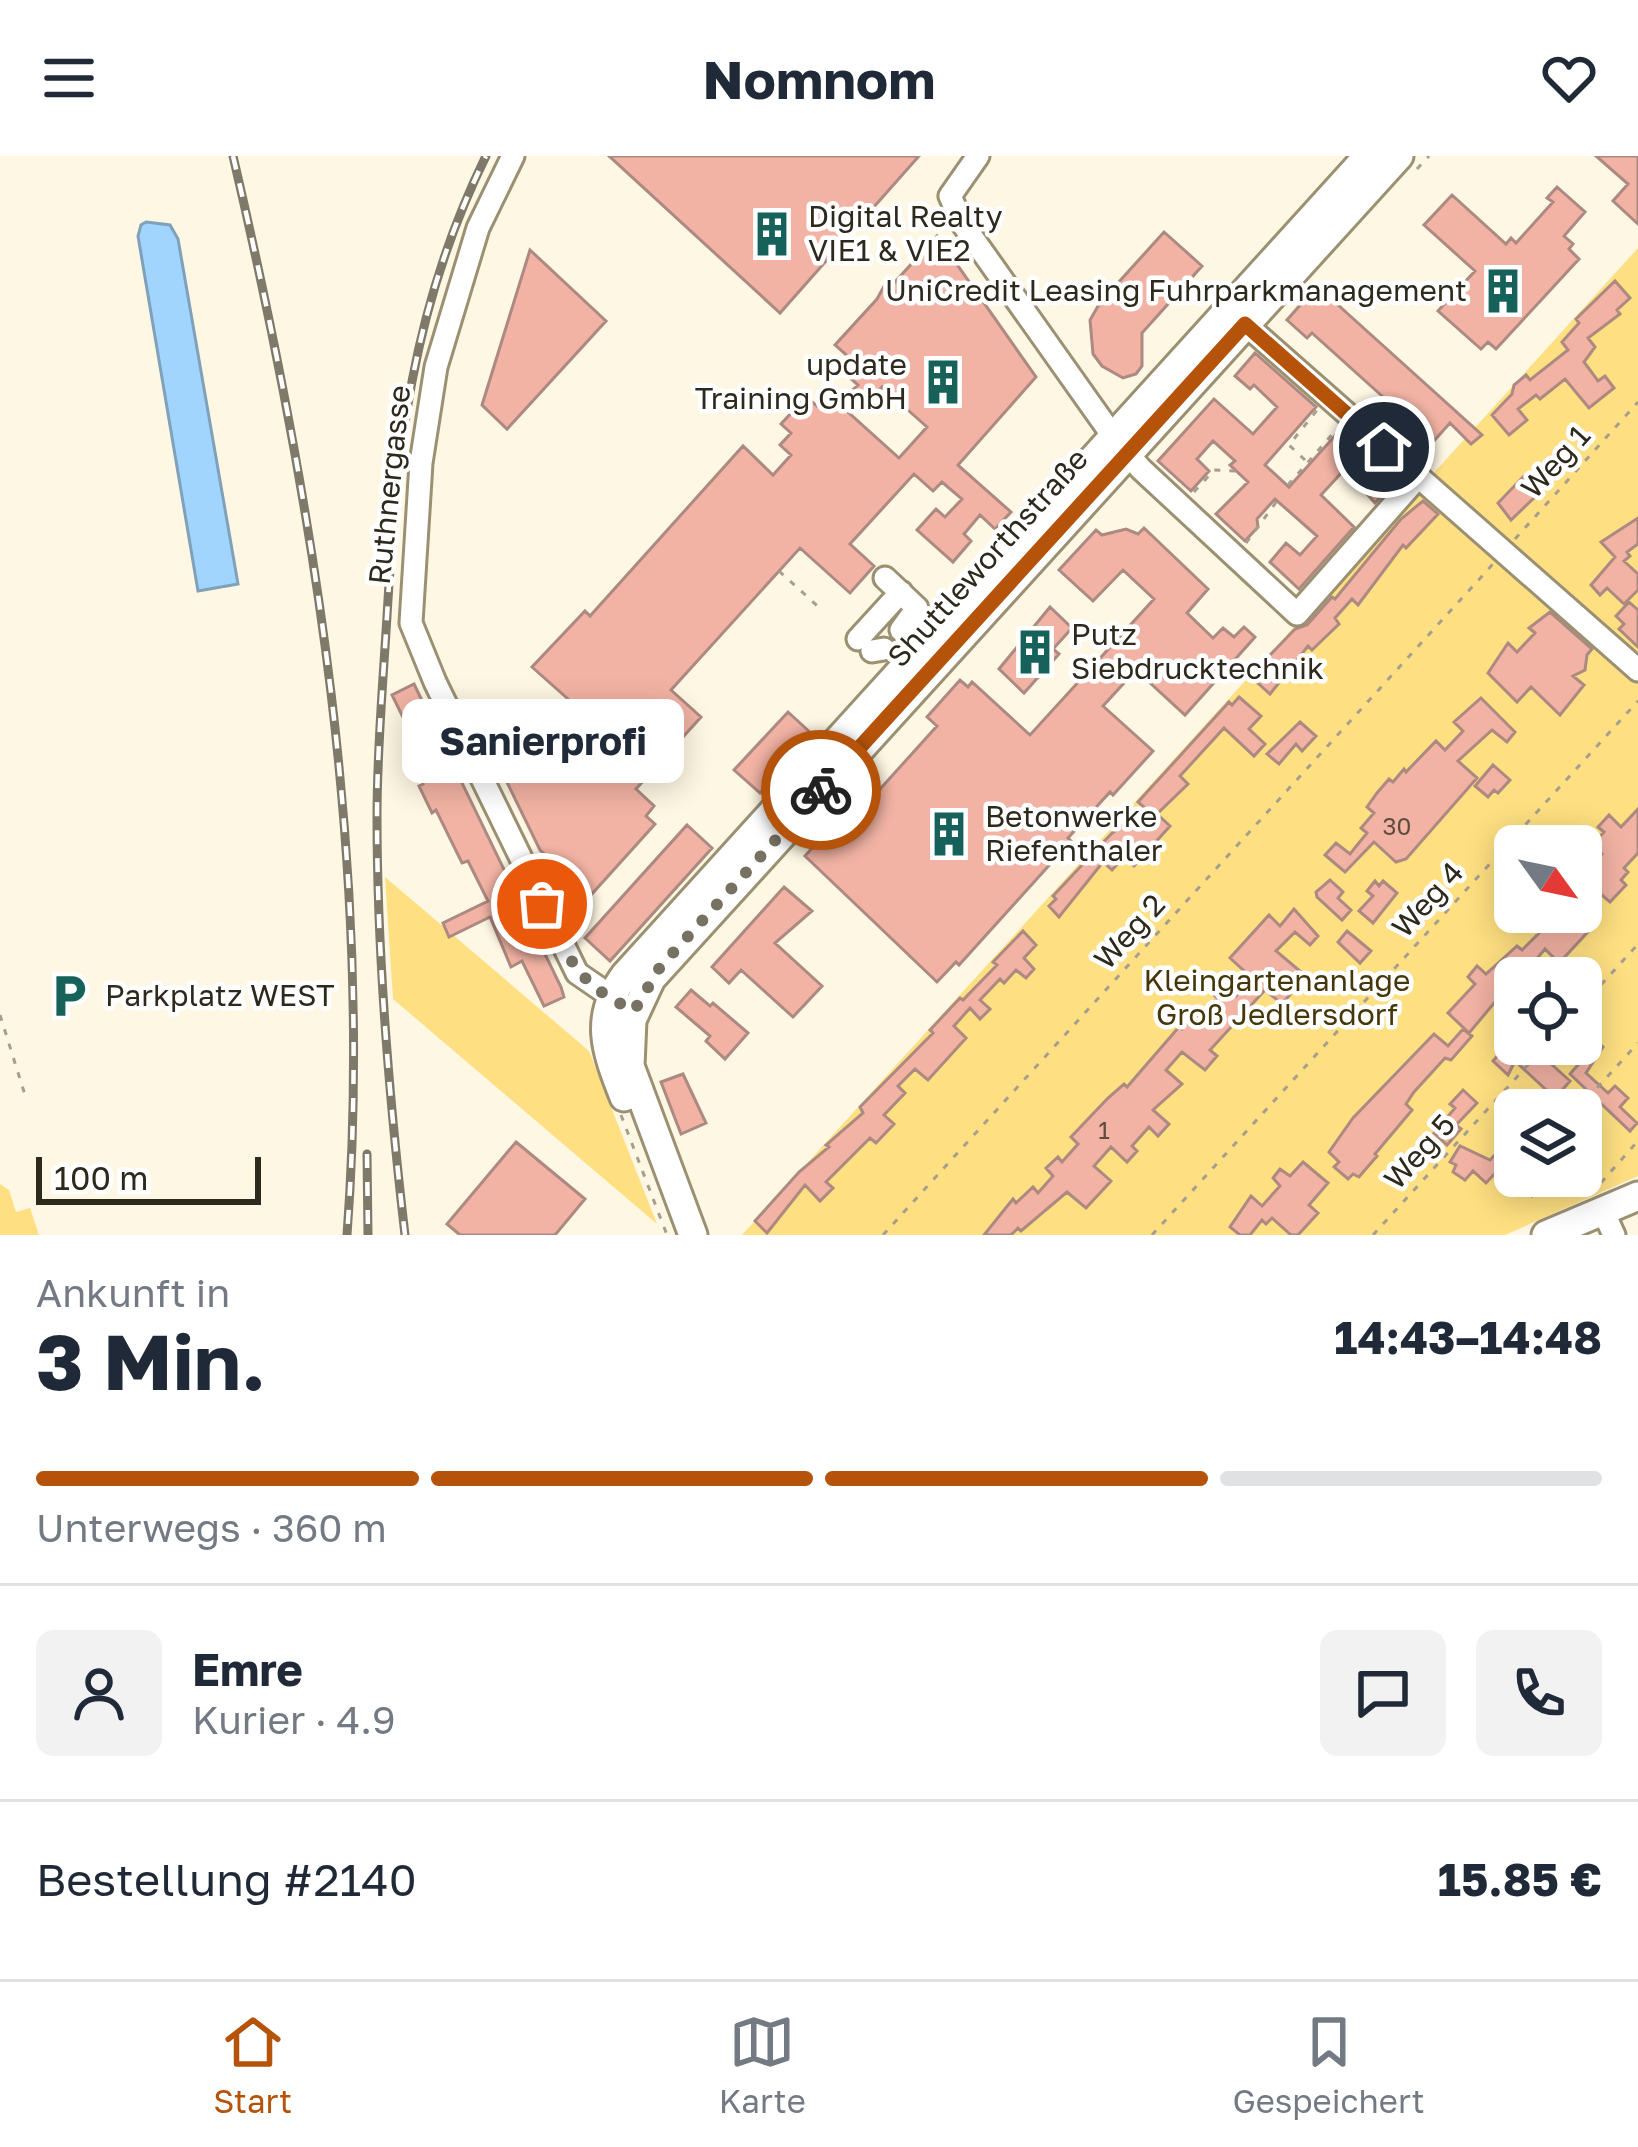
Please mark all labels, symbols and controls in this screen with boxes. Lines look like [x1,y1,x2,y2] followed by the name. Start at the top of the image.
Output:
[36,45,102,111] icon: menu
[1536,45,1602,111] icon: heart
[702,46,936,111] text: Nomnom
[808,198,1003,268] place label: Digital Realty VIE1 & VIE2
[747,209,797,259] building icon: Digital Realty VIE1 & VIE2
[1478,266,1528,316] building icon: UniCredit Leasing Fuhrparkmanagement
[885,272,1467,308] place label: UniCredit Leasing Fuhrparkmanagement
[695,346,907,416] place label: update Training GmbH
[918,357,968,407] building icon: update Training GmbH
[361,383,417,586] street label: Ruthnergasse
[1333,396,1435,498] pin
[1351,414,1417,480] icon: home
[1513,418,1597,505] street label: Weg 1
[880,441,1095,674] street label: Shuttleworthstraße
[1071,616,1324,686] place label: Putz Siebdrucktechnik
[1010,627,1060,677] building icon: Putz Siebdrucktechnik
[401,700,683,784] callout: Sanierprofi
[439,717,647,764] text: Sanierprofi
[761,730,881,850] courier
[788,757,854,823] icon: bike
[985,798,1163,868] place label: Betonwerke Riefenthaler
[924,809,974,859] building icon: Betonwerke Riefenthaler
[1383,811,1411,840] house number: 30
[1494,825,1602,933] north arrow
[1494,825,1602,1197] map controls
[491,853,593,955] pin
[1384,854,1470,945] street label: Weg 4
[509,871,575,937] icon: bag
[1086,886,1172,976] street label: Weg 2
[1494,957,1602,1065] button: locate
[1144,962,1410,1032] park label: Kleingartenanlage Groß Jedlersdorf
[44,971,94,1021] parking icon: Parkplatz WEST
[105,977,335,1013] place label: Parkplatz WEST
[1494,1089,1602,1197] button: layers
[1376,1106,1462,1196] street label: Weg 5
[1098,1115,1110,1144] house number: 1
[36,1151,261,1204] scale bar
[54,1158,148,1197] text: 100 m
[36,1269,230,1316] text: Ankunft in
[1334,1310,1602,1364] text: 14:43–14:48
[36,1314,266,1407] text: 3 Min.
[36,1504,387,1551] text: Unterwegs · 360 m
[36,1630,162,1756] button: person
[1320,1630,1446,1756] button: chat
[1476,1630,1602,1756] button: phone
[192,1642,303,1696] text: Emre
[192,1696,396,1743] text: Kurier · 4.9
[36,1852,417,1906] text: Bestellung #2140
[1438,1852,1602,1906] text: 15.85 €
[213,2009,292,2120] tab: Start
[719,2009,806,2120] tab: Karte
[1232,2009,1425,2120] tab: Gespeichert

